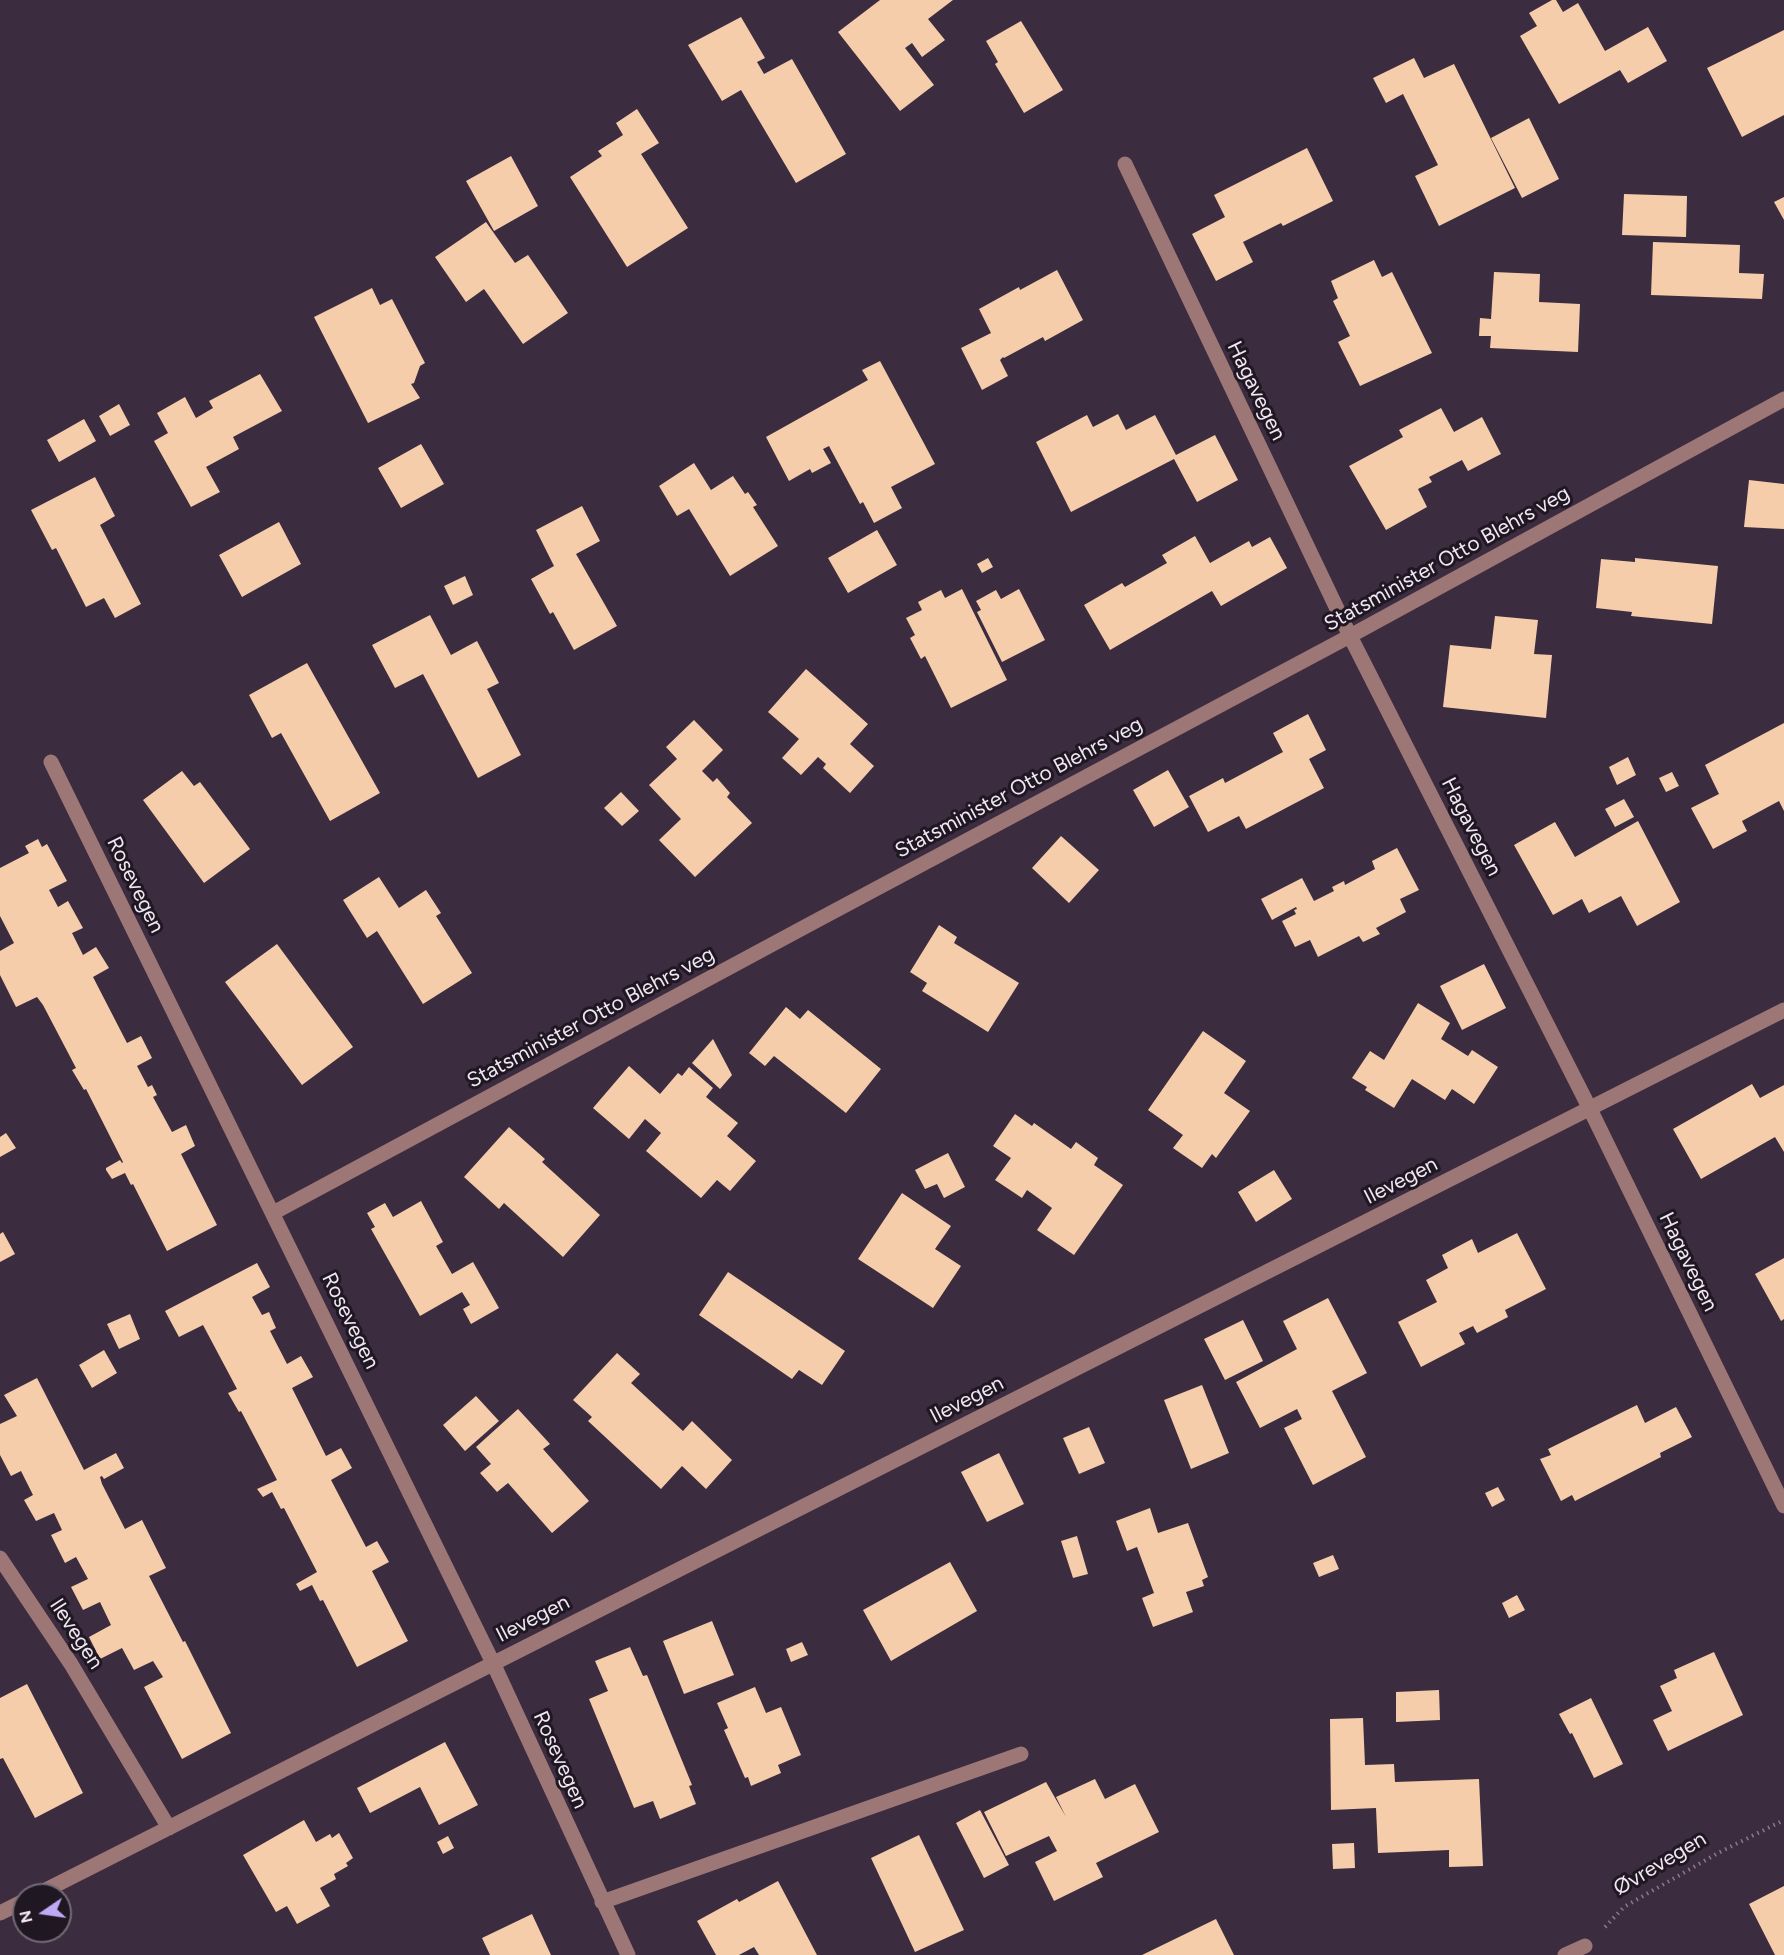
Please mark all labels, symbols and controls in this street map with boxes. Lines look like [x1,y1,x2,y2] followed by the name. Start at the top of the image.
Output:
[1221,337,1291,445] street label: Hagavegen
[1320,481,1574,637] street label: Statsminister Otto Blehrs veg
[891,712,1147,864] street label: Statsminister Otto Blehrs veg
[1435,774,1507,880] street label: Hagavegen
[101,833,169,937] street label: Rosevegen
[463,942,719,1094] street label: Statsminister Otto Blehrs veg
[1360,1152,1442,1210] street label: Ilevegen
[1653,1208,1723,1316] street label: Hagavegen
[316,1269,384,1373] street label: Rosevegen
[926,1371,1008,1429] street label: Ilevegen
[492,1590,574,1648] street label: Ilevegen
[44,1594,108,1674] street label: Ilevegen
[527,1707,593,1813] street label: Rosevegen
[1609,1827,1711,1901] street label: Øvrevegen
[12,1883,72,1943] north arrow
[15,1909,37,1925] text: N

